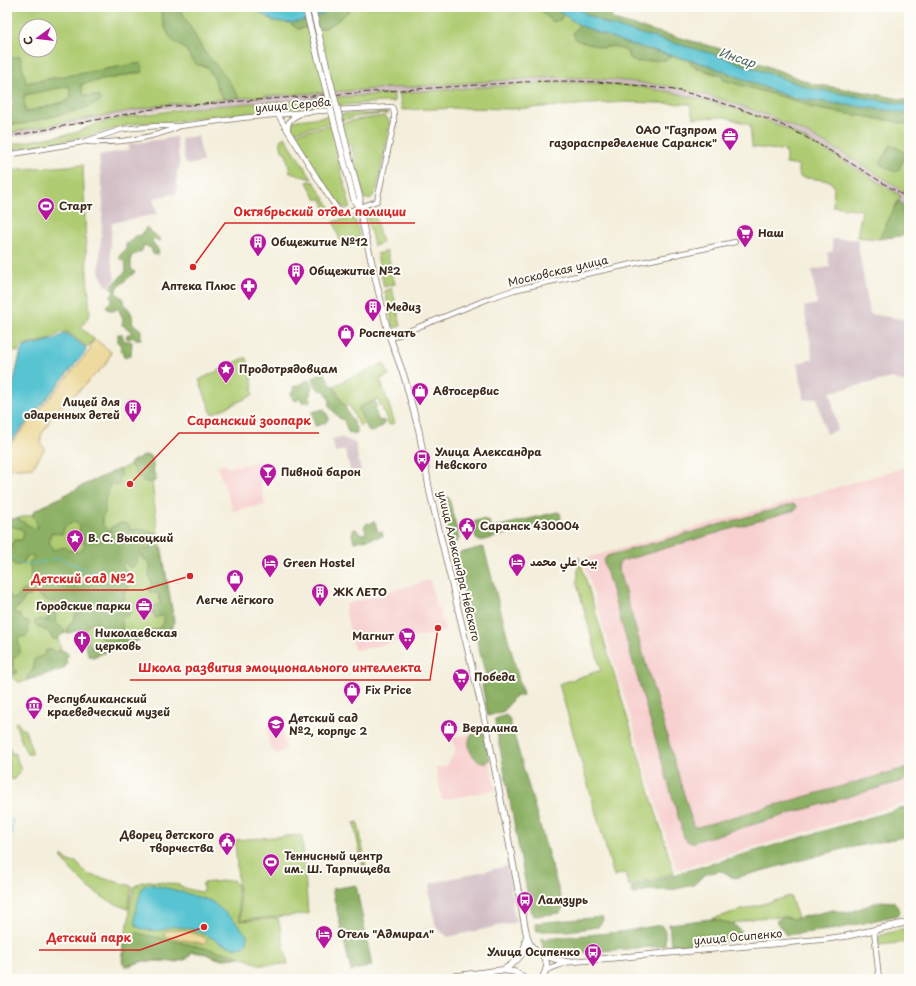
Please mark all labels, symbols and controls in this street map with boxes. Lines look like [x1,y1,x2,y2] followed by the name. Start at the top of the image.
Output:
[18,18,58,58] north arrow
[19,35,37,47] text: С
[717,42,759,72] water label: Инсар
[254,93,332,116] street label: улица Серова
[549,121,717,151] place label: ОАО "Газпром газораспределение Саранск"
[720,126,740,151] office icon: ОАО "Газпром газораспределение Саранск"
[36,196,56,221] sports icon: Старт
[59,197,93,214] place label: Старт
[225,199,415,223] callout: Октябрьский отдел полиции
[234,202,406,220] text: Октябрьский отдел полиции
[735,223,755,248] supermarket icon: Наш
[758,224,784,241] place label: Наш
[248,232,268,257] building icon: Общежитие №12
[271,233,368,250] place label: Общежитие №12
[506,251,610,290] street label: Московская улица
[286,261,306,286] building icon: Общежитие №2
[309,262,401,279] place label: Общежитие №2
[239,276,259,301] pharmacy icon: Аптека Плюс
[161,277,236,294] place label: Аптека Плюс
[363,297,383,322] building icon: Медиз
[386,298,421,315] place label: Медиз
[336,323,356,348] shop icon: Роспечать
[359,324,416,341] place label: Роспечать
[216,359,236,384] place icon: Продотрядовцам
[239,360,338,377] place label: Продотрядовцам
[410,381,430,406] shop icon: Автосервис
[433,382,499,399] place label: Автосервис
[24,393,120,423] place label: Лицей для одаренных детей
[123,398,143,423] building icon: Лицей для одаренных детей
[179,409,319,433] callout: Саранский зоопарк
[187,411,311,429] text: Саранский зоопарк
[434,443,542,473] place label: Улица Александра Невского
[412,448,432,473] bus stop icon: Улица Александра Невского
[258,462,278,487] bar icon: Пивной барон
[281,463,361,480] place label: Пивной барон
[434,489,485,643] street label: улица Александра Невского
[457,516,477,541] public building icon: Саранск 430004
[480,517,580,534] place label: Саранск 430004
[65,528,85,553] place icon: В. С. Высоцкий
[88,529,173,546] place label: В. С. Высоцкий
[507,552,527,577] hotel icon: بيت علي محمد
[260,553,280,578] hotel icon: Green Hostel
[530,553,597,572] place label: بيت علي محمد
[283,554,355,571] place label: Green Hostel
[23,566,143,590] callout: Детский сад №2
[225,568,245,593] shop icon: Легче лёгкого
[30,569,135,587] text: Детский сад №2
[310,582,330,607] building icon: ЖК ЛЕТО
[332,583,387,600] place label: ЖК ЛЕТО
[196,591,274,608] place label: Легче лёгкого
[134,596,154,621] office icon: Городские парки
[36,597,131,614] place label: Городские парки
[95,624,177,654] place label: Николаевская церковь
[397,626,417,651] supermarket icon: Магнит
[352,627,394,644] place label: Магнит
[72,629,92,654] church icon: Николаевская церковь
[130,656,430,680] callout: Школа развития эмоционального интеллекта
[138,658,423,676] text: Школа развития эмоционального интеллекта
[451,667,471,692] supermarket icon: Победа
[474,668,516,685] place label: Победа
[342,680,362,705] shop icon: Fix Price
[365,681,412,698] place label: Fix Price
[47,690,170,720] place label: Республиканский краеведческий музей
[24,695,44,720] museum icon: Республиканский краеведческий музей
[288,709,367,739] place label: Детский сад №2, корпус 2
[266,714,286,739] school or university icon: Детский сад №2, корпус 2
[439,718,459,743] shop icon: Вералина
[462,719,518,736] place label: Вералина
[119,826,214,856] place label: Дворец детского творчества
[217,831,237,856] public building icon: Дворец детского творчества
[284,847,391,877] place label: Теннисный центр им. Ш. Тарпищева
[261,852,281,877] sports icon: Теннисный центр им. Ш. Тарпищева
[515,890,535,915] bus stop icon: Ламзурь
[538,891,588,908] place label: Ламзурь
[314,924,334,949] hotel icon: Отель "Адмирал"
[693,924,783,949] street label: улица Осипенко
[337,925,434,942] place label: Отель "Адмирал"
[39,926,140,950] callout: Детский парк
[46,928,132,946] text: Детский парк
[583,942,603,967] bus stop icon: Улица Осипенко
[486,943,581,960] place label: Улица Осипенко

